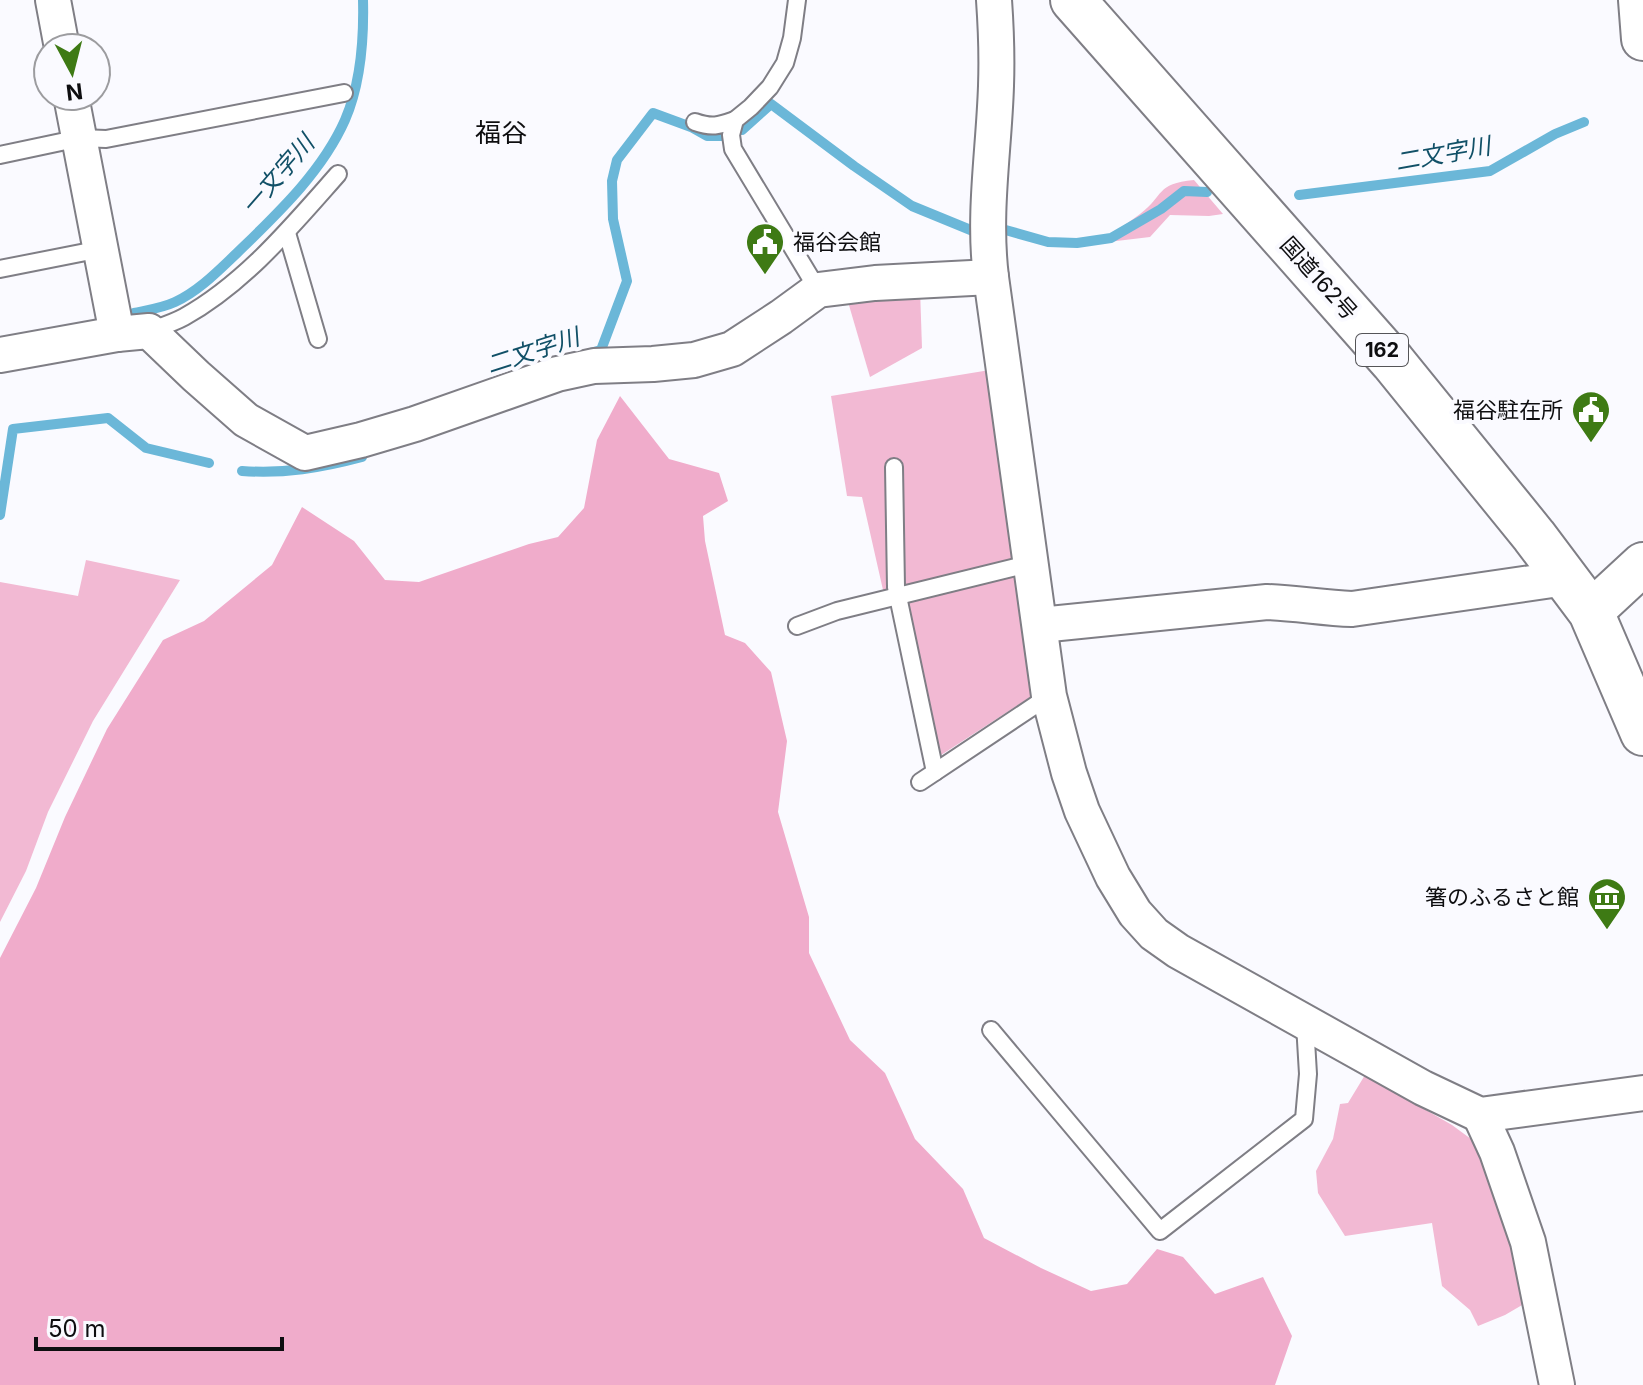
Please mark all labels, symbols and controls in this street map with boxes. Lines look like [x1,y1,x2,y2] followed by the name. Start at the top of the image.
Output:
[32,32,112,112] north arrow
[65,78,84,106] text: N
[475,117,527,148] district label: 福谷
[235,127,322,220] water label: 一文字川
[1393,130,1496,176] water label: 二文字川
[744,221,786,276] public building icon: 福谷会館
[793,229,881,255] place label: 福谷会館
[1275,231,1363,325] street label: 国道162号
[483,321,586,379] water label: 二文字川
[1356,334,1408,366] road number: 162
[1570,389,1612,444] public building icon: 福谷駐在所
[1453,397,1563,423] place label: 福谷駐在所
[1586,876,1628,931] museum icon: 箸のふるさと館
[1425,884,1579,910] place label: 箸のふるさと館
[36,1301,282,1351] scale bar
[48,1314,106,1343] text: 50 m

